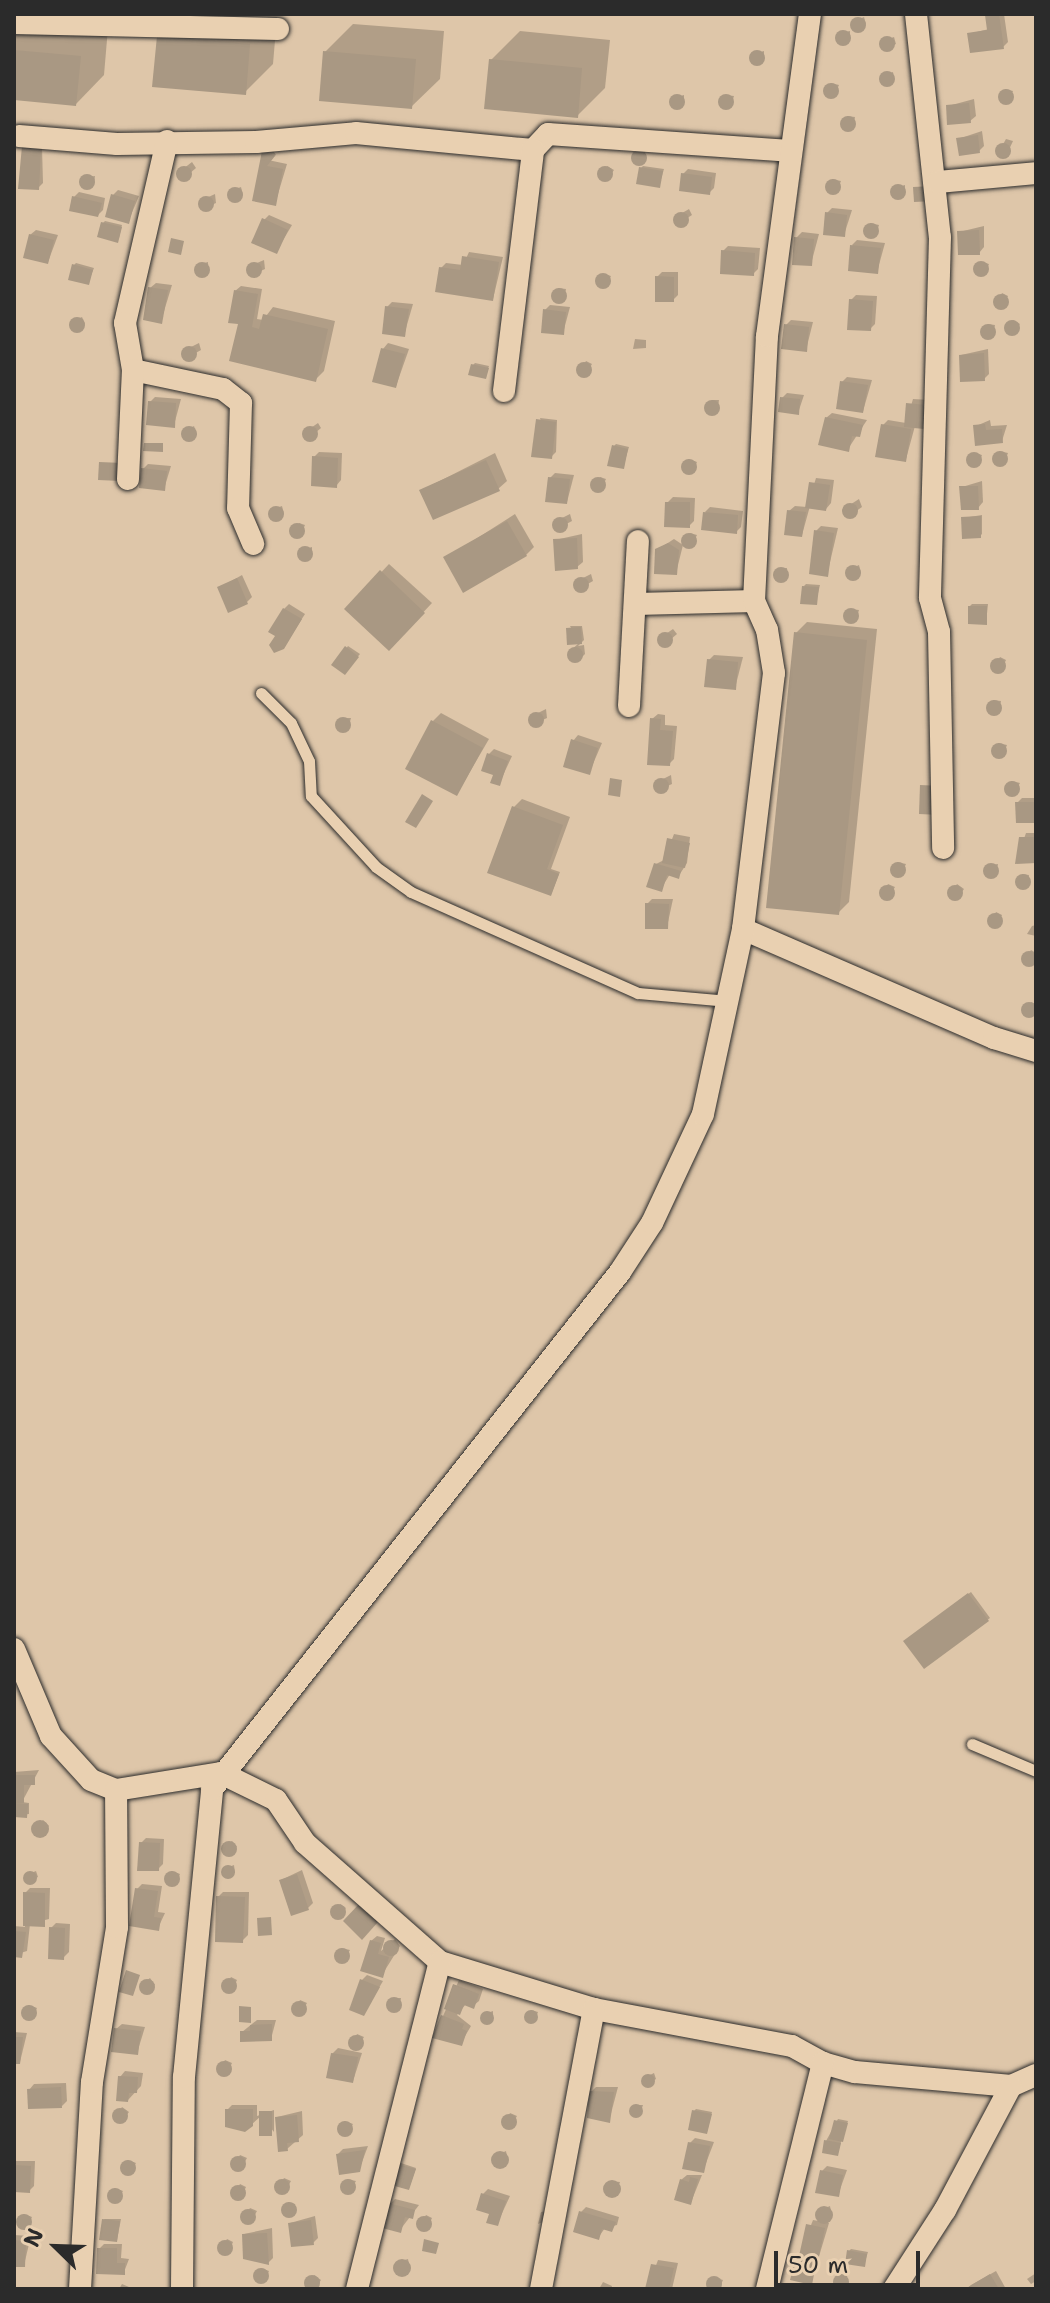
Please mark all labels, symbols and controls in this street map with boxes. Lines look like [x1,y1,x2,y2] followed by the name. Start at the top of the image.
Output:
[16,2207,96,2287] north arrow
[17,2224,50,2251] text: N
[778,2235,924,2285] scale bar
[788,2249,848,2281] text: 50 m

